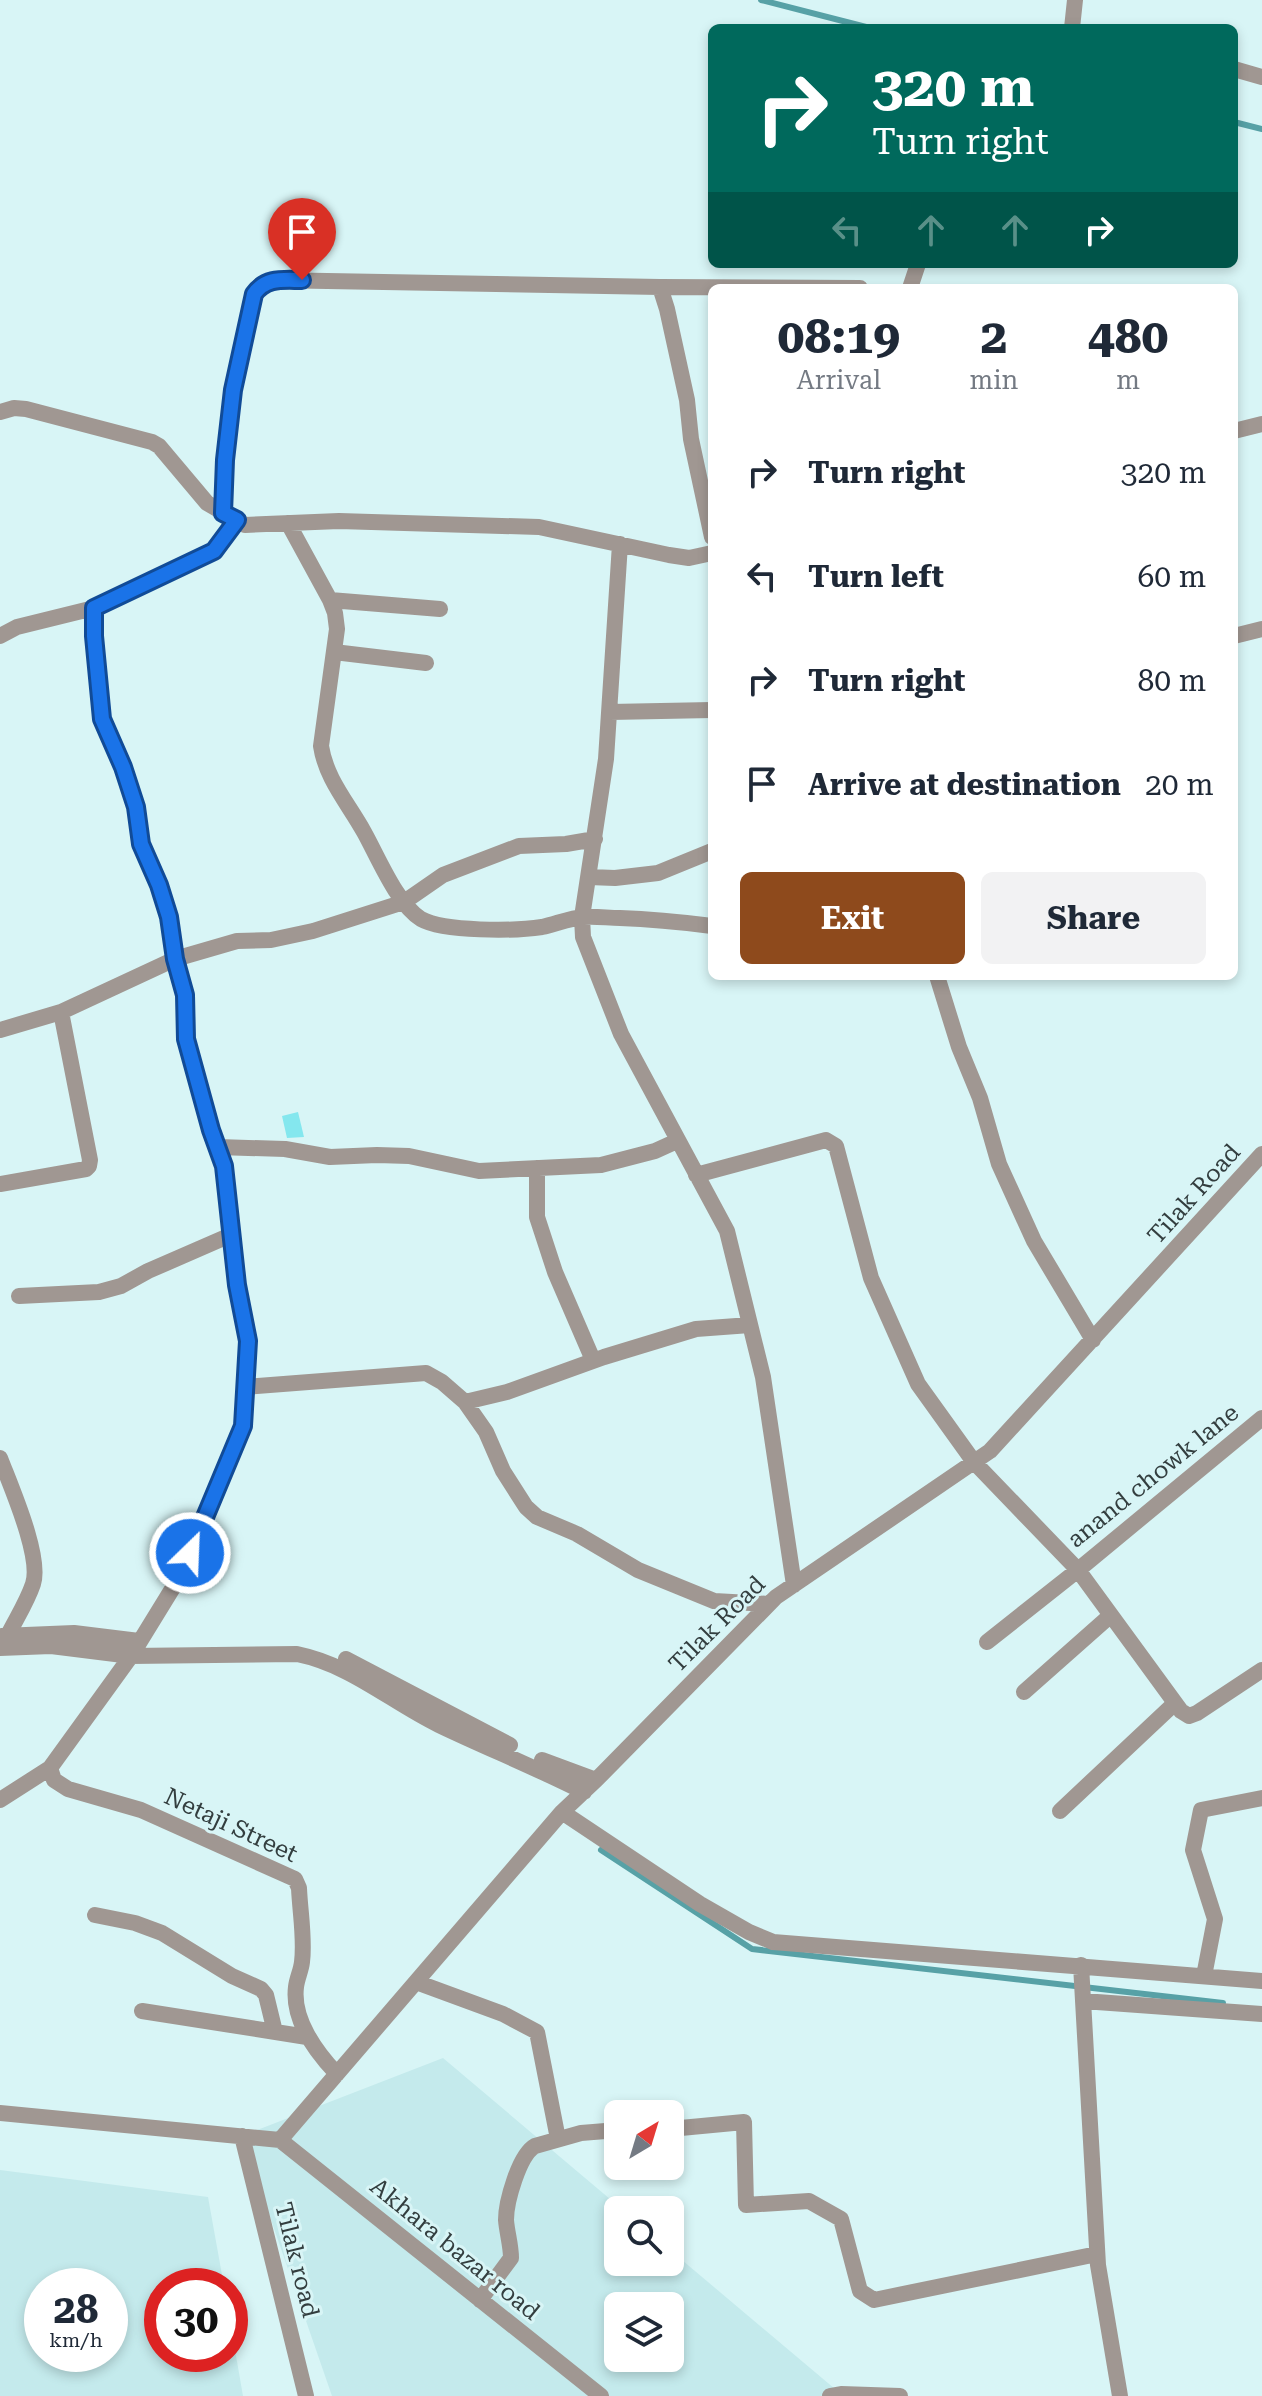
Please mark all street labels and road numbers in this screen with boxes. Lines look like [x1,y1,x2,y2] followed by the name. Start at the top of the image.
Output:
[1142,1138,1246,1250] street label: Tilak Road
[1062,1398,1244,1554] street label: anand chowk lane
[663,1570,771,1678] street label: Tilak Road
[160,1782,302,1868] street label: Netaji Street
[365,2172,545,2326] street label: Akhara bazar road
[269,2200,325,2320] street label: Tilak road

